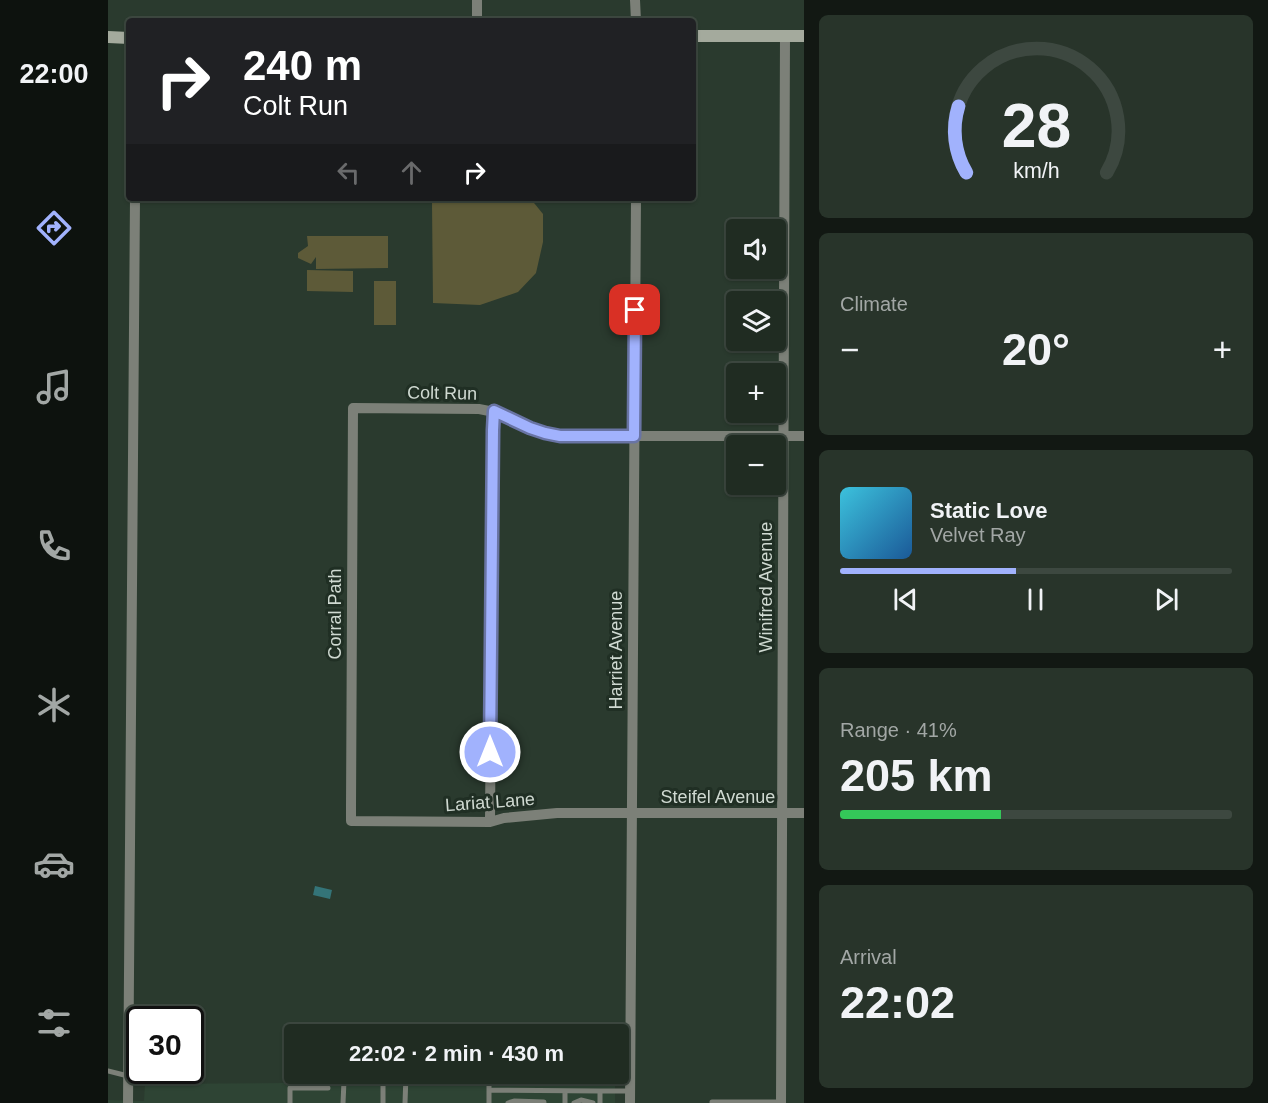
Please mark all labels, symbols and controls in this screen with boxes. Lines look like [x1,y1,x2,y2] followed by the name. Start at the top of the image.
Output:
[144,42,222,120] icon: right
[243,42,362,89] text: 240 m
[19,59,89,89] text: 22:00
[243,91,348,121] text: Colt Run
[1001,91,1071,160] text: 28
[332,156,365,189] icon: left
[395,156,428,189] icon: ahead
[458,156,491,189] icon: right
[1013,160,1059,184] text: km/h
[33,207,75,249] icon: directions
[726,219,786,495] map controls
[726,219,786,279] button: sound
[609,284,660,335] pin
[726,291,786,351] button: layers
[618,293,651,326] icon: arrive
[840,293,908,315] text: Climate
[1002,324,1070,375] text: 20°
[840,331,859,368] text: −
[1213,331,1232,368] text: +
[726,363,786,423] button: +
[33,366,75,408] icon: music
[407,382,477,404] street label: Colt Run
[726,435,786,495] button: −
[930,498,1047,523] text: Static Love
[756,522,776,652] street label: Winifred Avenue
[930,524,1026,546] text: Velvet Ray
[33,525,75,567] icon: phone
[325,568,345,660] street label: Corral Path
[889,583,922,616] icon: previous
[1019,583,1052,616] icon: pause
[1150,583,1183,616] icon: next
[606,591,626,709] street label: Harriet Avenue
[33,684,75,726] icon: climate
[840,719,957,741] text: Range · 41%
[458,720,522,784] position arrow
[840,750,993,801] text: 205 km
[661,787,775,807] street label: Steifel Avenue
[444,789,536,815] street label: Lariat Lane
[33,843,75,885] icon: car
[840,946,897,968] text: Arrival
[840,977,955,1028] text: 22:02
[33,1002,75,1044] icon: filters
[126,1006,204,1084] speed limit sign: 30
[349,1041,564,1066] text: 22:02 · 2 min · 430 m

